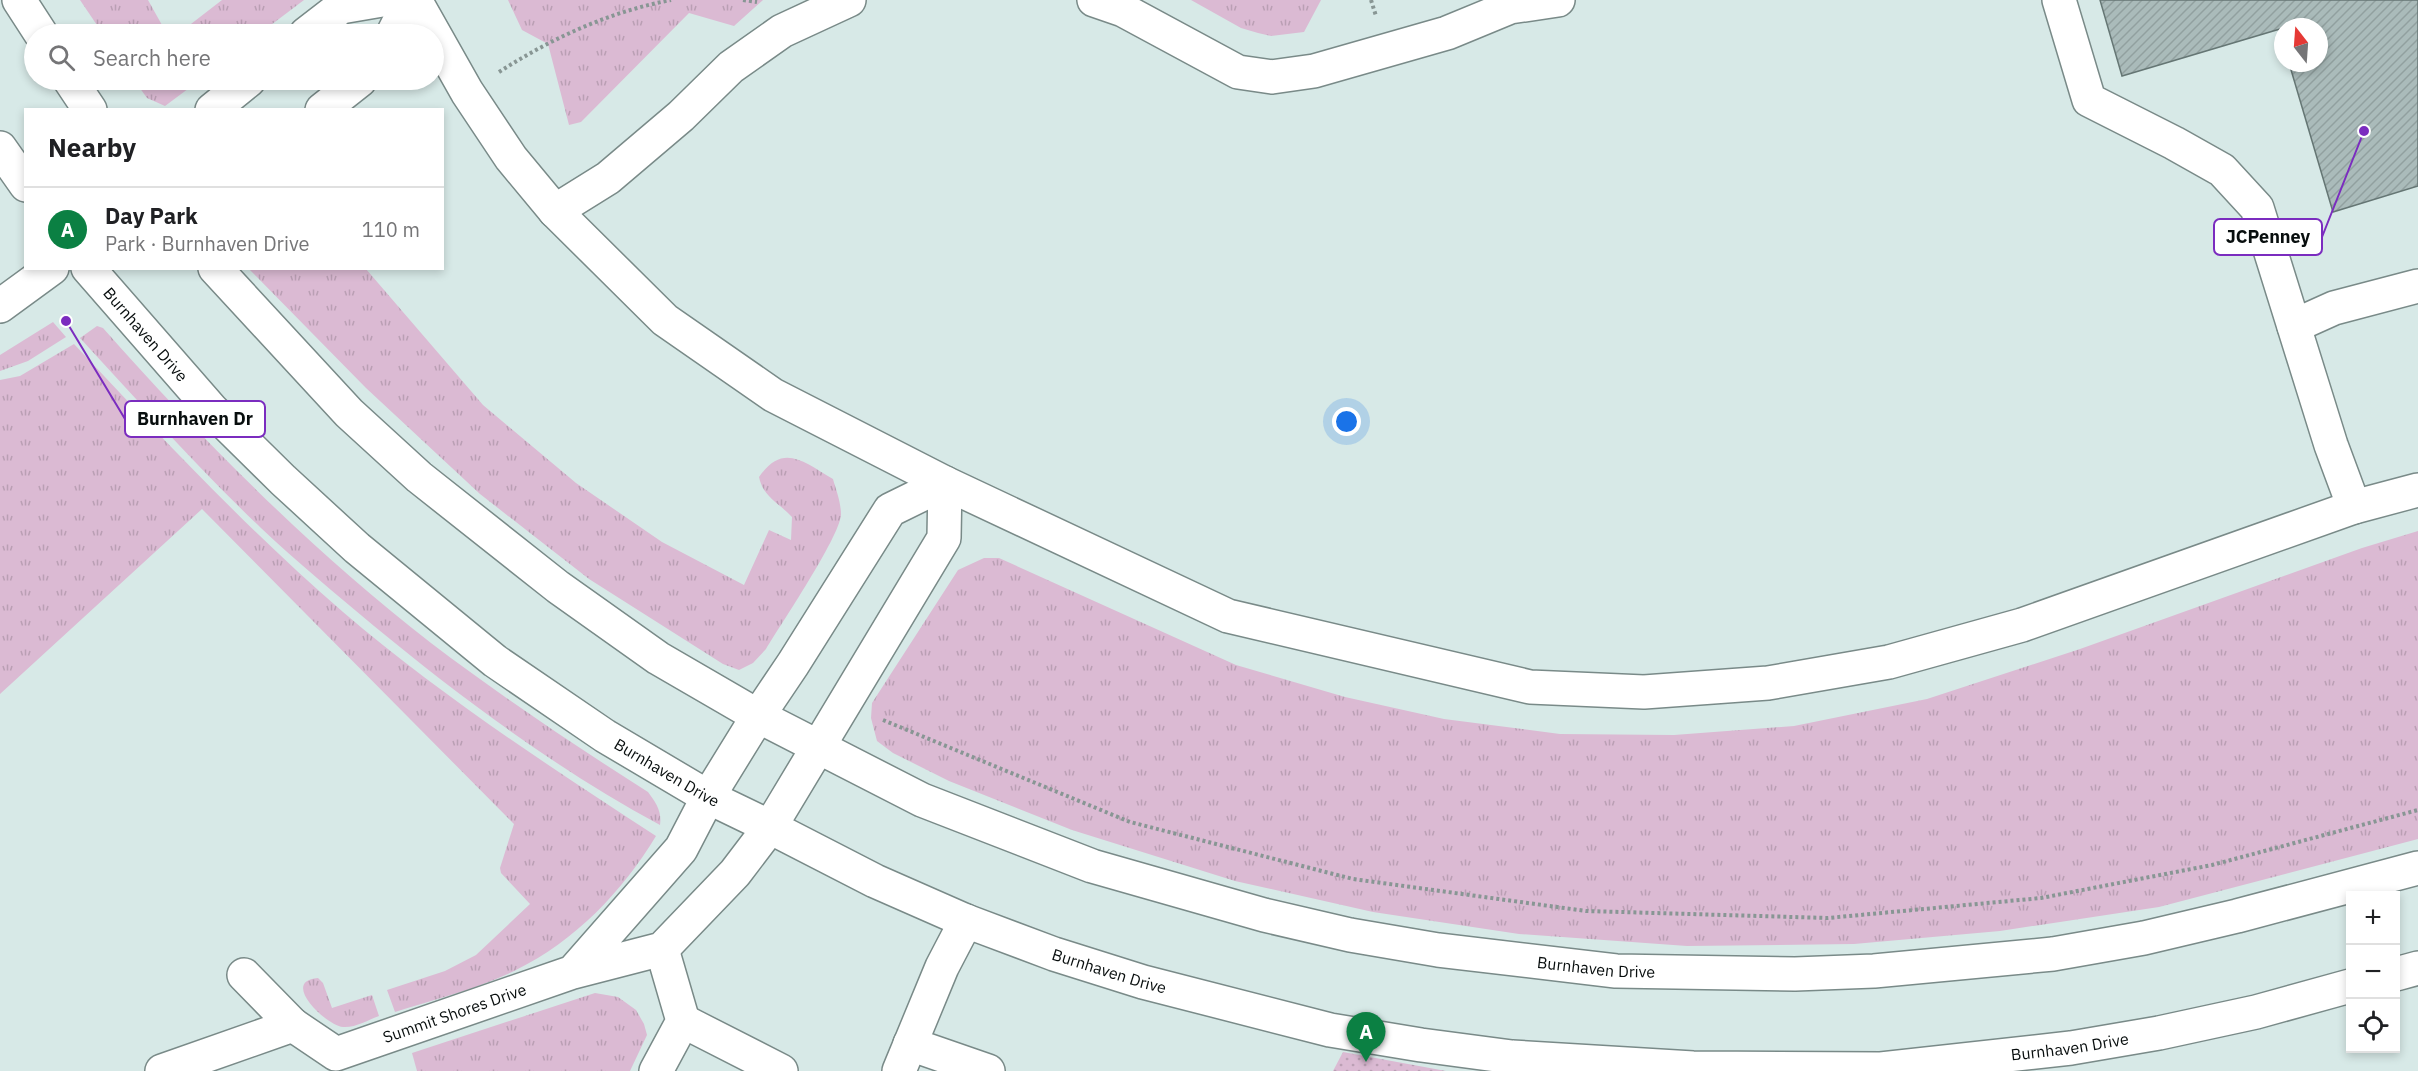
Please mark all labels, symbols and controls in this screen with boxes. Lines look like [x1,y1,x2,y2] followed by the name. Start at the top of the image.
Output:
[2274,18,2328,72] north arrow
[24,24,444,90] search box
[45,41,78,74] icon: search
[93,43,211,72] text: Search here
[48,130,136,164] text: Nearby
[105,201,198,230] text: Day Park
[61,216,74,243] text: A
[362,216,420,243] text: 110 m
[2214,219,2322,255] callout: JCPenney
[2226,225,2311,248] text: JCPenney
[105,230,310,257] text: Park · Burnhaven Drive
[99,283,193,386] street label: Burnhaven Drive
[125,401,265,437] callout: Burnhaven Dr
[137,407,253,430] text: Burnhaven Dr
[1332,407,1361,436] your location
[611,734,723,811] street label: Burnhaven Drive
[2346,891,2400,1053] map controls
[2346,891,2400,945] button: +
[1049,944,1169,998] street label: Burnhaven Drive
[2346,945,2400,999] button: −
[1536,952,1656,982] street label: Burnhaven Drive
[380,979,529,1047] street label: Summit Shores Drive
[2346,999,2400,1053] button: locate
[1346,1012,1386,1062] pin: A
[2010,1028,2130,1065] street label: Burnhaven Drive

